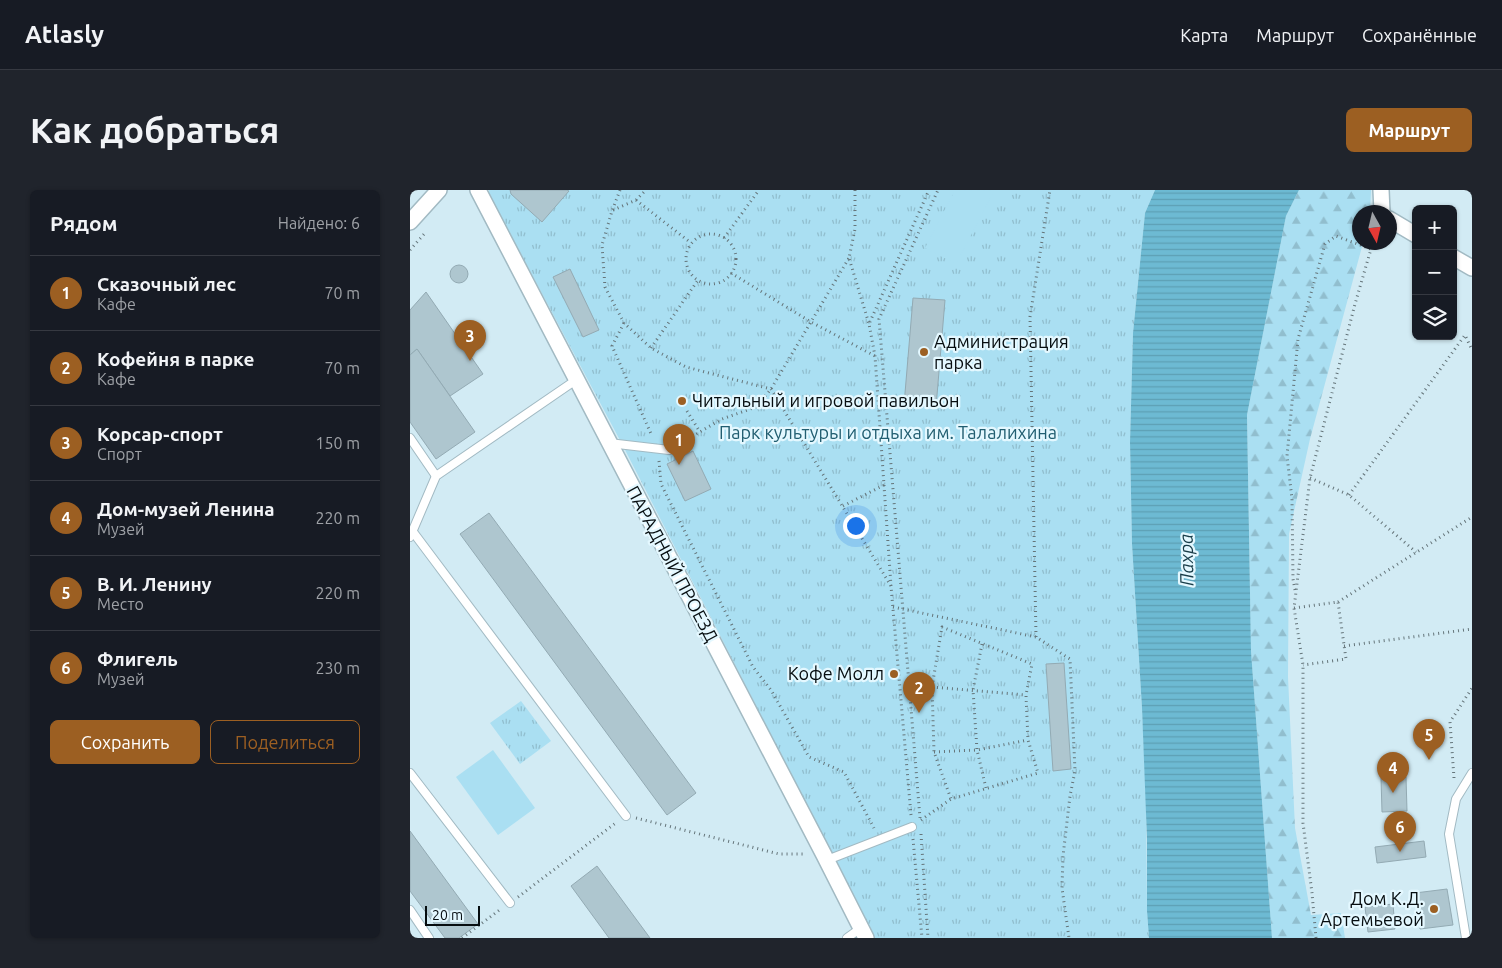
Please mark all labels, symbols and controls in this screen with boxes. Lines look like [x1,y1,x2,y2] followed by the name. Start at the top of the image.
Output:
[25,21,104,48] text: Atlasly
[1180,25,1228,45] text: Карта
[1256,25,1334,45] text: Маршрут
[1362,25,1477,45] text: Сохранённые
[1346,108,1472,152] button: Маршрут
[30,110,279,150] text: Как добраться
[1352,205,1397,250] north arrow
[1412,205,1457,340] map controls
[1412,205,1457,250] button: +
[50,211,118,235] text: Рядом
[278,214,360,232] text: Найдено: 6
[1412,250,1457,295] button: −
[97,273,236,295] text: Сказочный лес
[61,284,71,302] text: 1
[324,284,360,302] text: 70 m
[97,295,136,313] text: Кафе
[1412,295,1457,340] button: layers
[454,320,486,361] pin: 3
[934,331,1069,372] place label: Администрация парка
[918,346,930,358] marker: Администрация парка
[97,348,255,370] text: Кофейня в парке
[61,359,71,377] text: 2
[324,359,360,377] text: 70 m
[97,370,136,388] text: Кафе
[692,390,960,410] place label: Читальный и игровой павильон
[676,395,688,407] marker: Читальный и игровой павильон
[719,422,1057,442] park label: Парк культуры и отдыха им. Талалихина
[97,423,223,445] text: Корсар-спорт
[663,424,695,465] pin: 1
[61,434,71,452] text: 3
[315,434,360,452] text: 150 m
[97,445,142,463] text: Спорт
[623,482,722,645] street label: ПАРАДНЫЙ ПРОЕЗД
[97,498,275,520] text: Дом-музей Ленина
[61,509,71,527] text: 4
[315,509,360,527] text: 220 m
[843,513,869,539] your location
[97,520,145,538] text: Музей
[1175,534,1197,586] water label: Пахра
[97,573,212,595] text: В. И. Ленину
[61,584,71,602] text: 5
[315,584,360,602] text: 220 m
[97,595,144,613] text: Место
[97,648,178,670] text: Флигель
[61,659,71,677] text: 6
[315,659,360,677] text: 230 m
[788,663,884,683] place label: Кофе Молл
[888,668,900,680] marker: Кофе Молл
[97,670,145,688] text: Музей
[903,672,935,713] pin: 2
[1413,719,1445,760] pin: 5
[50,720,200,764] button: Сохранить
[210,720,360,764] button: Поделиться
[1377,752,1409,793] pin: 4
[1384,811,1416,852] pin: 6
[1320,888,1424,929] place label: Дом К.Д. Артемьевой
[425,903,480,926] scale bar
[1428,903,1440,915] marker: Дом К.Д. Артемьевой
[432,907,463,923] text: 20 m

